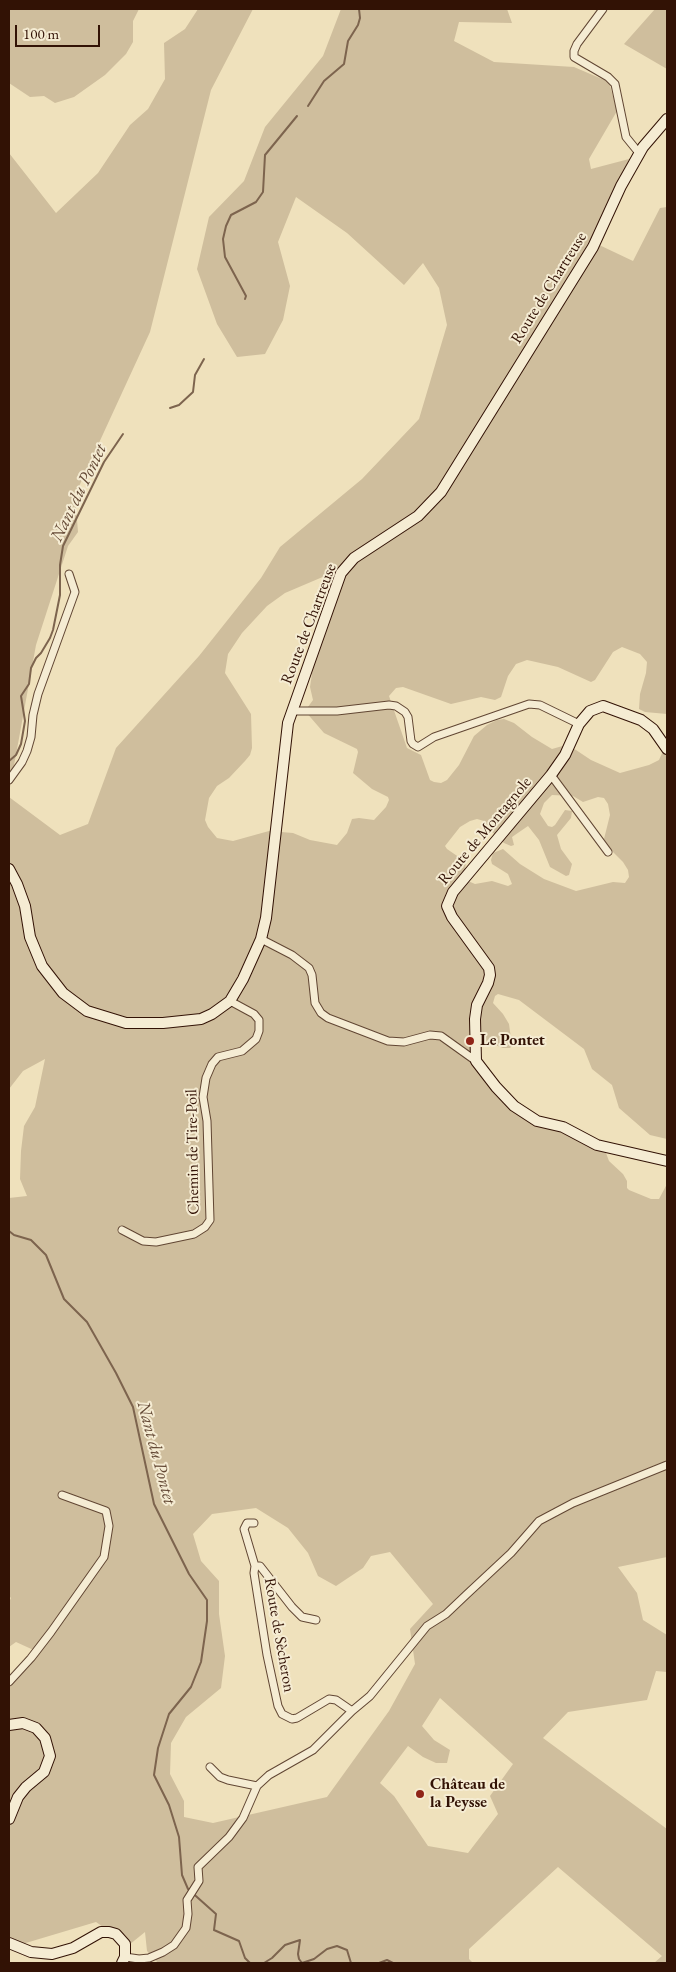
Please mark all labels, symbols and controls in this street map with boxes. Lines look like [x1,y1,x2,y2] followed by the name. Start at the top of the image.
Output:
[18,15,102,47] scale bar
[23,24,59,43] text: 100 m
[507,229,591,347] street label: Route de Chartreuse
[46,441,112,545] water label: Nant du Pontet
[277,561,341,687] street label: Route de Chartreuse
[434,773,536,889] street label: Route de Montagnole
[480,1031,545,1051] place label: Le Pontet
[464,1035,476,1047] marker: Le Pontet
[182,1089,204,1215] street label: Chemin de Tire-Poil
[132,1399,180,1507] water label: Nant du Pontet
[259,1576,299,1694] street label: Route de Sècheron
[430,1775,505,1813] place label: Château de la Peysse
[414,1788,426,1800] marker: Château de la Peysse

